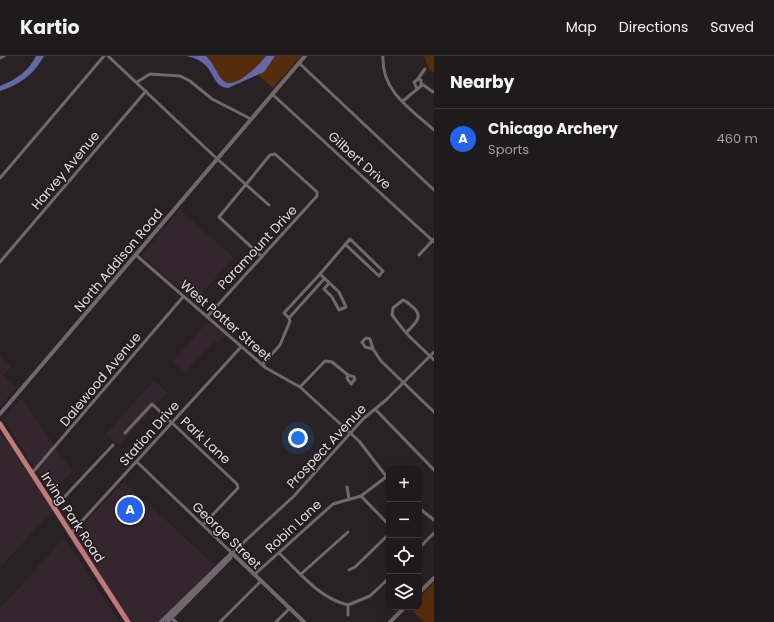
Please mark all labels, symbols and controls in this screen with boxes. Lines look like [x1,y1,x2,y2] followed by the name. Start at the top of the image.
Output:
[20,14,80,41] text: Kartio
[566,17,597,37] text: Map
[619,17,688,37] text: Directions
[710,17,754,37] text: Saved
[450,70,514,94] text: Nearby
[488,118,618,139] text: Chicago Archery
[27,127,104,214] street label: Harvey Avenue
[324,127,395,194] street label: Gilbert Drive
[458,129,468,148] text: A
[717,129,758,148] text: 460 m
[488,140,529,159] text: Sports
[213,201,302,294] street label: Paramount Drive
[70,205,167,316] street label: North Addison Road
[176,275,276,366] street label: West Potter Street
[55,328,145,430] street label: Dalewood Avenue
[115,397,184,470] street label: Station Drive
[282,400,371,493] street label: Prospect Avenue
[176,412,235,468] street label: Park Lane
[288,428,308,448] your location
[386,466,422,610] map controls
[386,466,422,502] button: +
[36,468,109,566] street label: Irving Park Road
[117,495,143,525] pin: A
[261,495,326,557] street label: Robin Lane
[188,497,266,574] street label: George Street
[386,502,422,538] button: −
[386,538,422,574] button: locate
[386,574,422,610] button: layers

